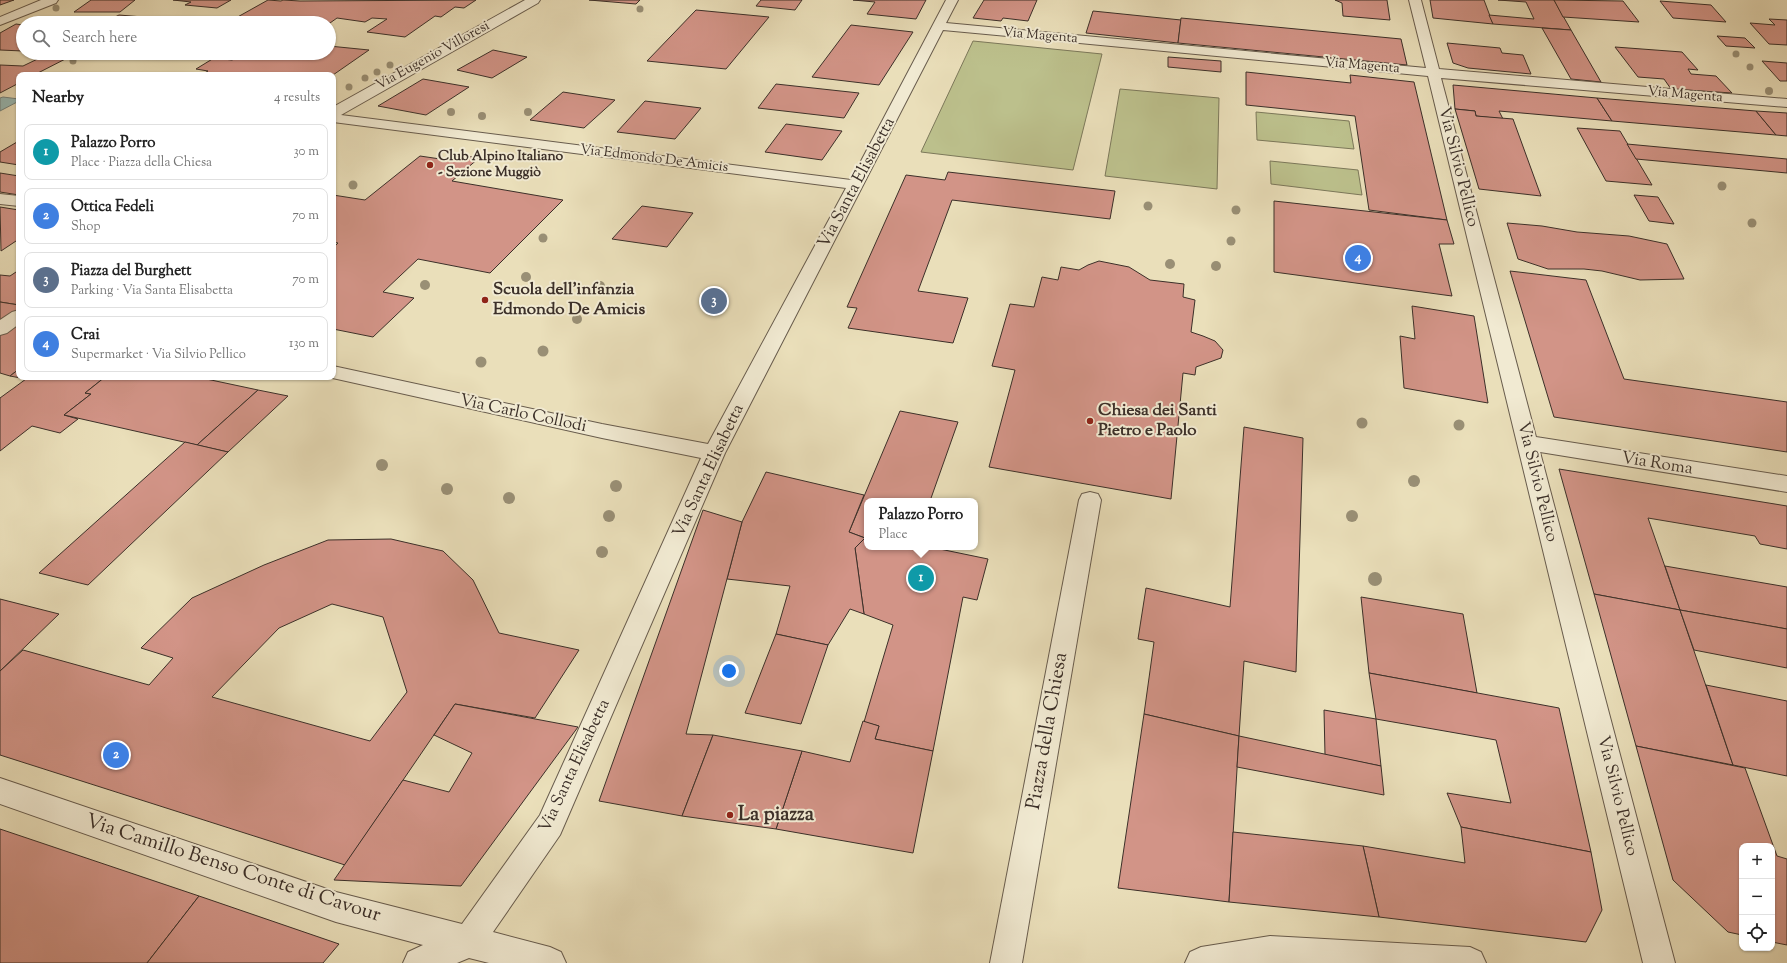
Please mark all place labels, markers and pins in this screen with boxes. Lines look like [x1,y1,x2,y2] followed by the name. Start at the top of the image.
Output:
[438,147,564,183] place label: Club Alpino Italiano - Sezione Muggiò
[425,160,435,170] marker: Club Alpino Italiano - Sezione Muggiò
[1345,243,1371,273] pin: 4
[493,278,645,322] place label: Scuola dell'infanzia Edmondo De Amicis
[701,286,727,316] pin: 3
[480,295,490,305] marker: Scuola dell'infanzia Edmondo De Amicis
[1098,399,1217,443] place label: Chiesa dei Santi Pietro e Paolo
[1085,416,1095,426] marker: Chiesa dei Santi Pietro e Paolo
[908,563,934,593] pin: 1
[103,740,129,770] pin: 2
[738,801,815,830] place label: La piazza
[725,810,735,820] marker: La piazza

